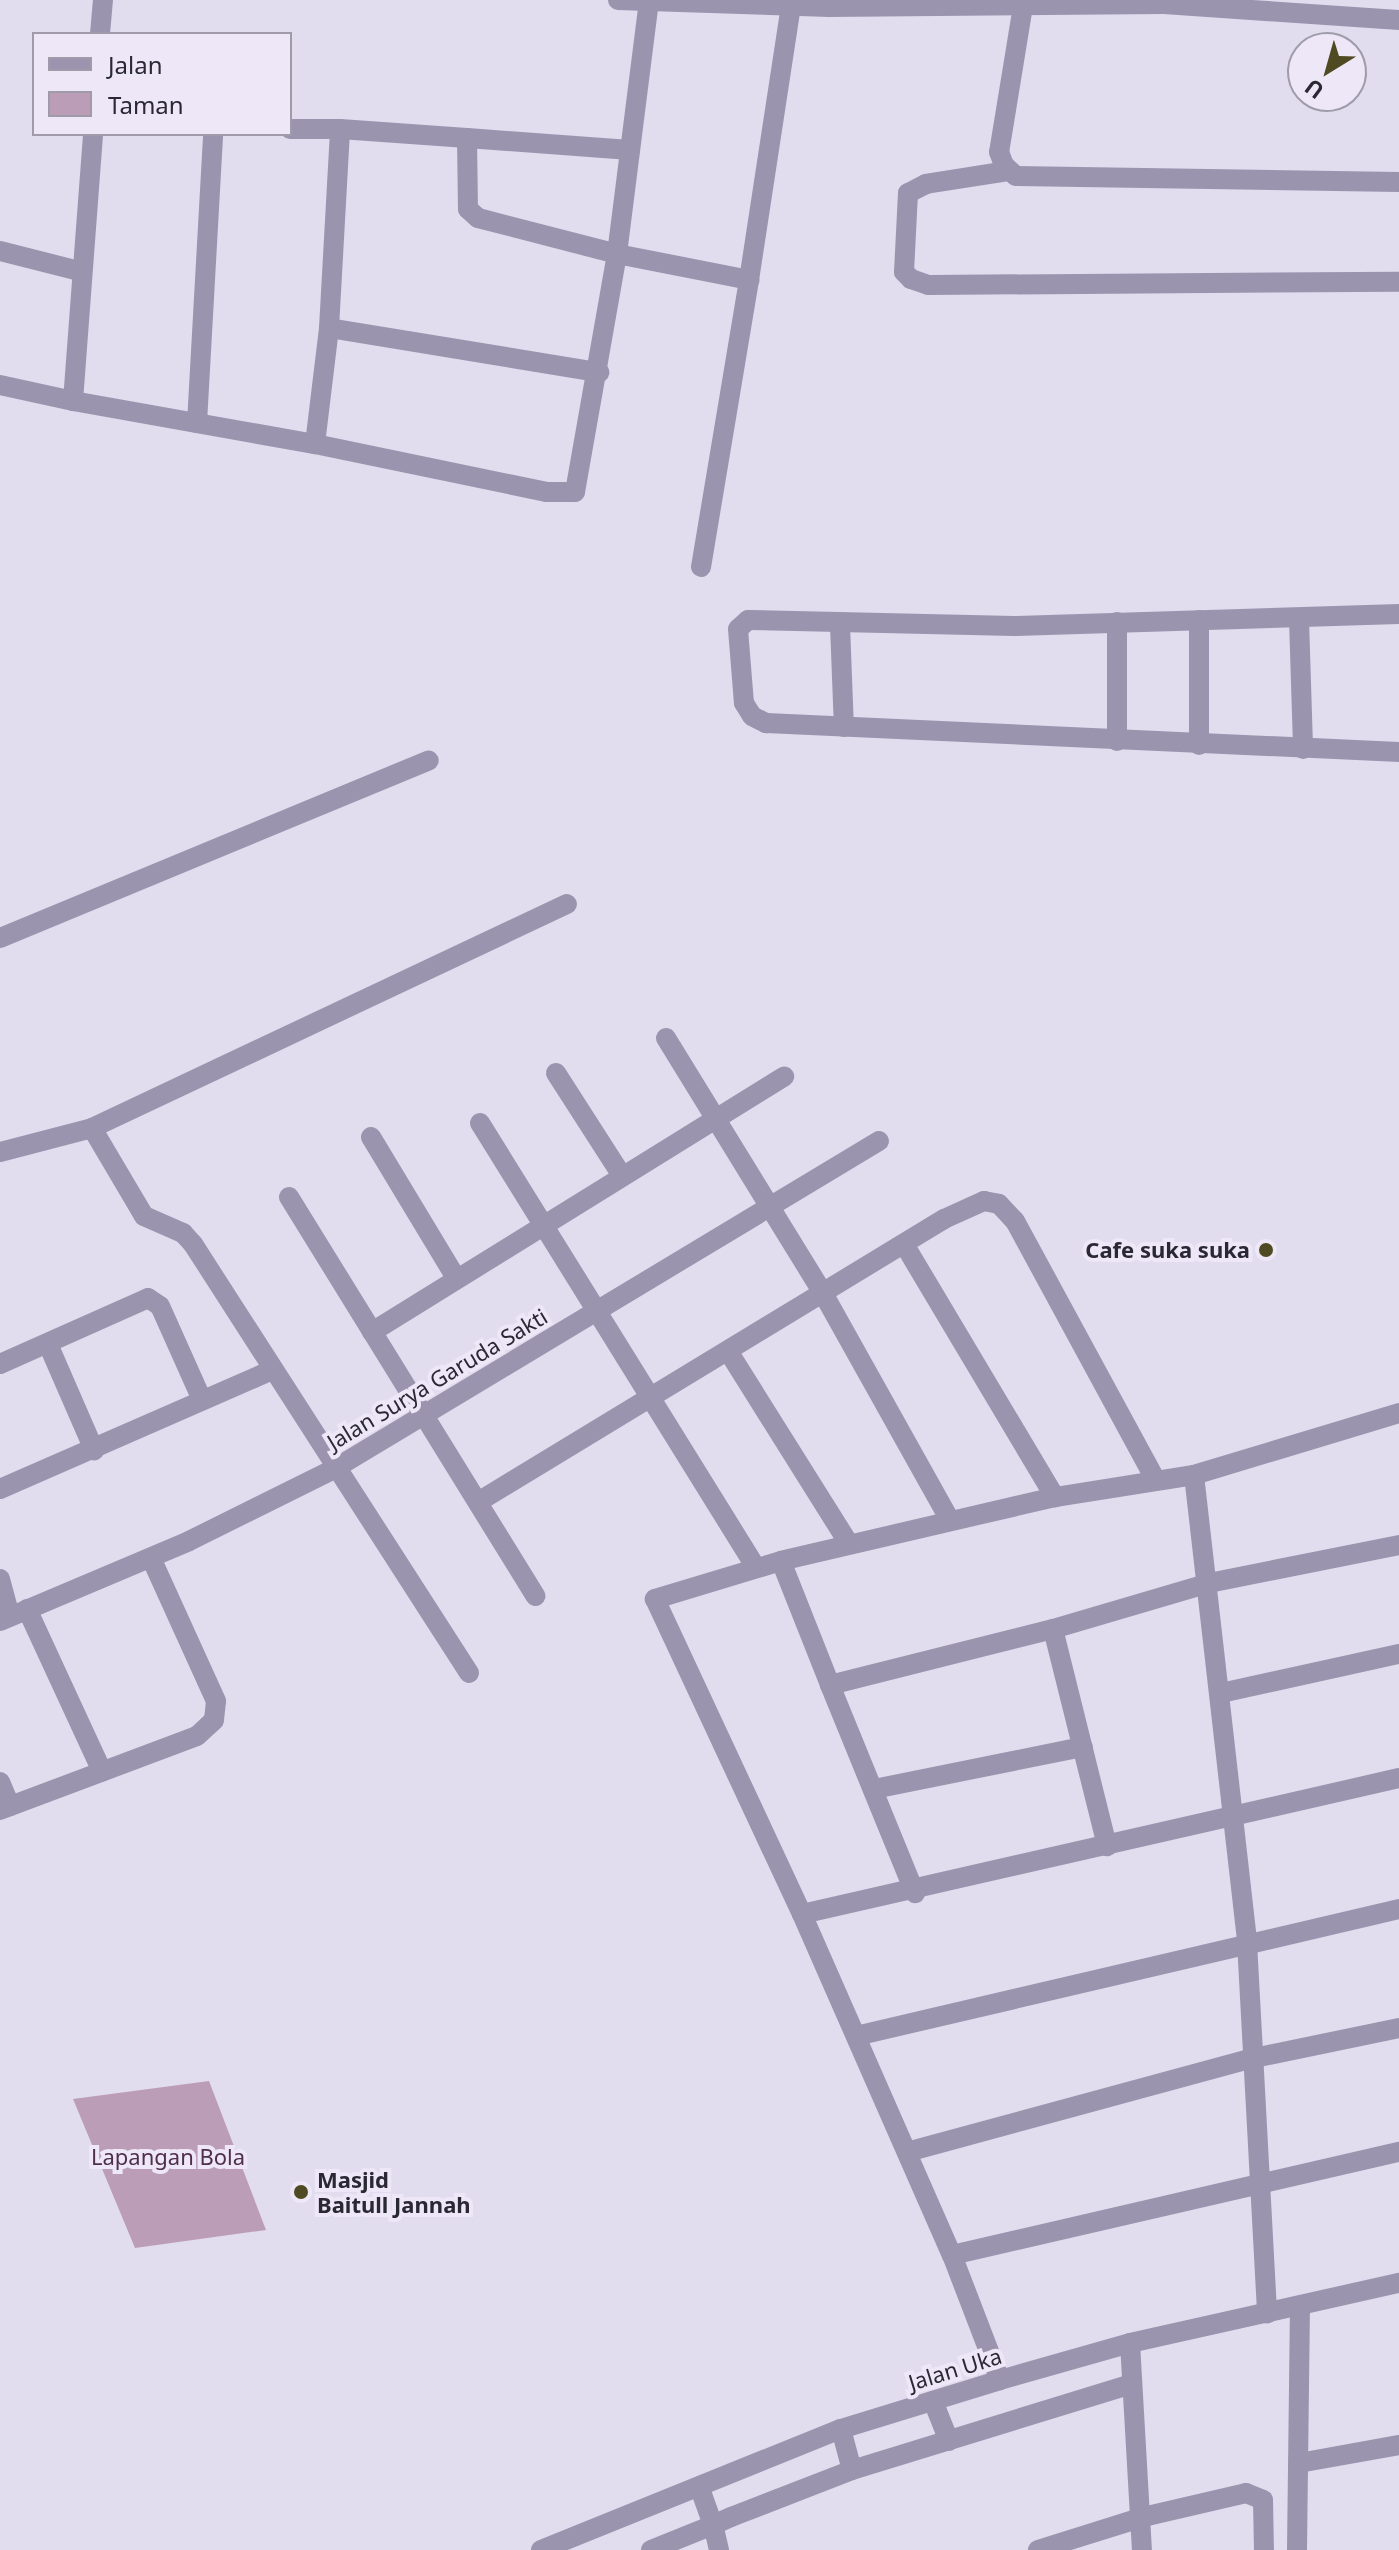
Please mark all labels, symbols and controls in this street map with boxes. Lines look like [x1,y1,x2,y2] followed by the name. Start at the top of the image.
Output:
[32,32,292,136] legend
[1287,32,1367,112] north arrow
[108,48,163,81] text: Jalan
[1298,73,1329,107] text: U
[108,88,184,121] text: Taman
[1085,1237,1250,1263] place label: Cafe suka suka
[1257,1241,1275,1259] marker: Cafe suka suka
[322,1303,552,1455] street label: Jalan Surya Garuda Sakti
[91,2144,245,2170] park label: Lapangan Bola
[317,2166,471,2218] place label: Masjid Baitull Jannah
[292,2183,310,2201] marker: Masjid Baitull Jannah
[905,2342,1005,2396] street label: Jalan Uka

